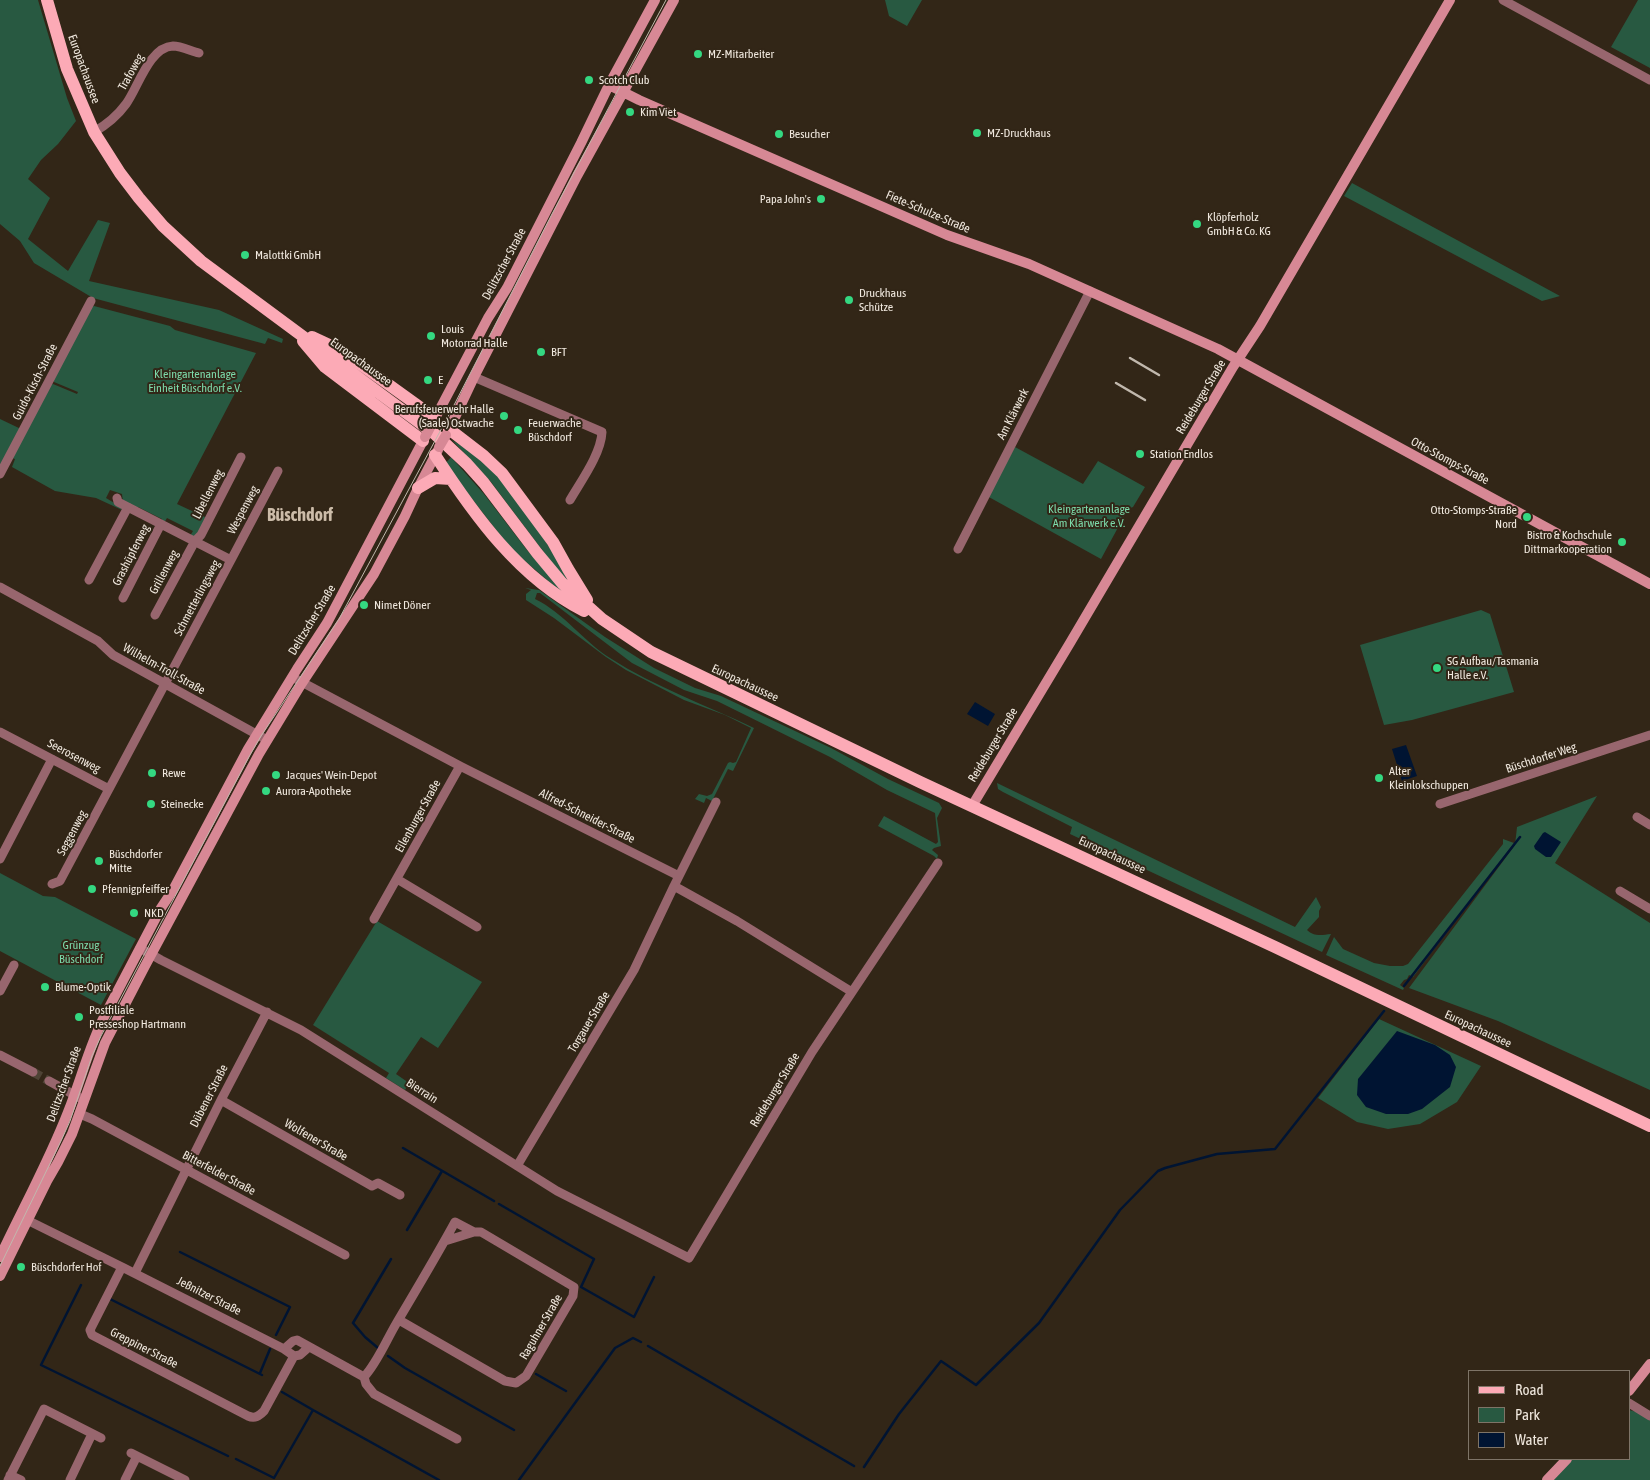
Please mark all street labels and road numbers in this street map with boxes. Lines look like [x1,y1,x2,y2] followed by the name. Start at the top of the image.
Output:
[65,33,103,105] street label: Europachaussee
[115,51,147,93] street label: Trafoweg
[884,188,972,236] street label: Fiete-Schulze-Straße
[479,226,529,302] street label: Delitzscher Straße
[328,335,394,389] street label: Europachaussee
[10,341,60,423] street label: Guido-Kisch-Straße
[1173,357,1229,437] street label: Reideburger Straße
[994,386,1032,442] street label: Am Klärwerk
[1408,434,1492,488] street label: Otto-Stomps-Straße
[189,467,227,521] street label: Libellenweg
[224,483,262,537] street label: Wespenweg
[109,522,153,588] street label: Grashüpferweg
[146,548,182,596] street label: Grillenweg
[171,558,223,638] street label: Schmetterlingsweg
[285,582,339,658] street label: Delitzscher Straße
[120,640,208,698] street label: Wilhelm-Troll-Straße
[709,661,781,705] street label: Europachaussee
[965,705,1021,785] street label: Reideburger Straße
[45,736,103,776] street label: Seerosenweg
[1504,740,1578,776] street label: Büschdorfer Weg
[392,777,444,855] street label: Eilenburger Straße
[537,786,637,846] street label: Alfred-Schneider-Straße
[54,808,90,858] street label: Seggenweg
[1076,833,1148,877] street label: Europachaussee
[565,989,613,1055] street label: Torgauer Straße
[1442,1007,1514,1051] street label: Europachaussee
[44,1044,84,1124] street label: Delitzscher Straße
[747,1050,803,1130] street label: Reideburger Straße
[187,1062,231,1130] street label: Dübener Straße
[403,1075,441,1107] street label: Bierrain
[282,1116,350,1164] street label: Wolfener Straße
[180,1148,258,1198] street label: Bitterfelder Straße
[174,1274,244,1318] street label: Jeßnitzer Straße
[516,1292,566,1362] street label: Raguhner Straße
[108,1325,180,1371] street label: Greppiner Straße

